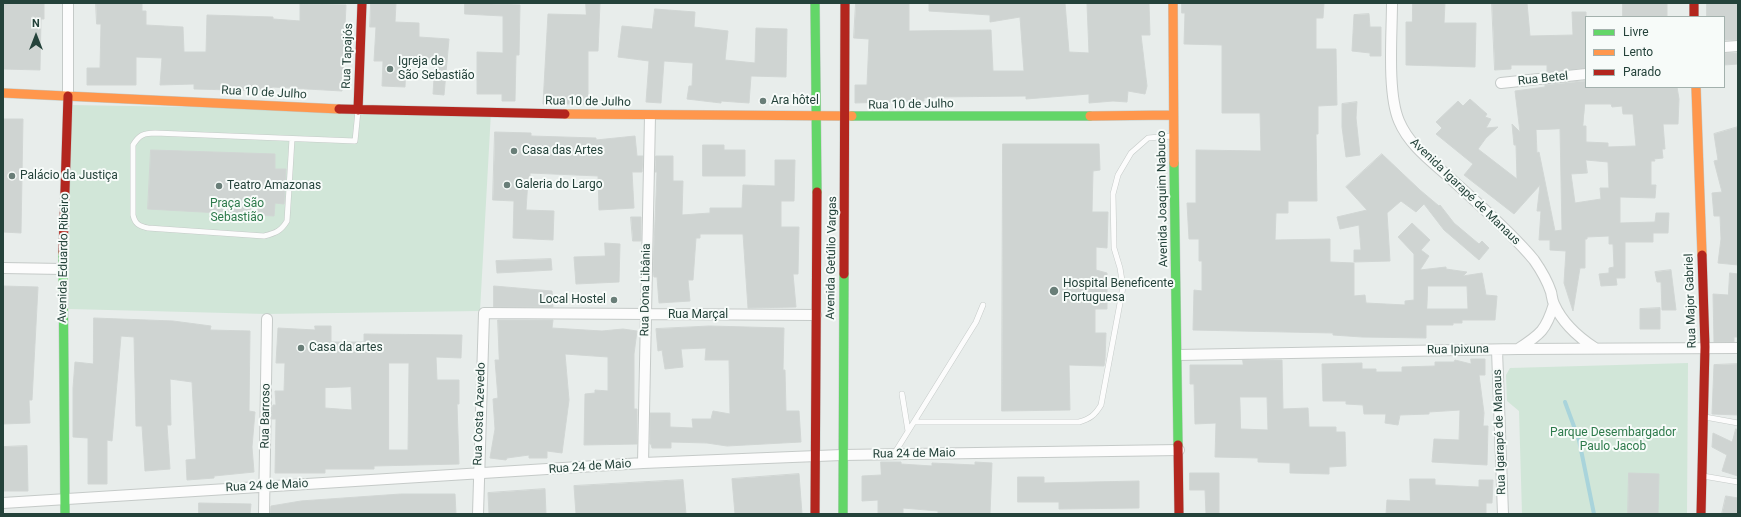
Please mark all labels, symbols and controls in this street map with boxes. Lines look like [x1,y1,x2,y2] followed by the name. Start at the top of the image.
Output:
[16,16,56,56] north arrow
[1585,16,1725,88] legend
[32,17,40,30] text: N
[340,23,356,89] street label: Rua Tapajós
[1623,25,1649,39] text: Livre
[1623,45,1653,59] text: Lento
[398,55,475,83] place label: Igreja de São Sebastião
[385,64,395,74] marker: Igreja de São Sebastião
[1623,65,1661,79] text: Parado
[1517,69,1569,89] street label: Rua Betel
[221,84,307,102] street label: Rua 10 de Julho
[545,94,631,110] street label: Rua 10 de Julho
[771,94,819,108] place label: Ara hôtel
[758,96,768,106] marker: Ara hôtel
[868,97,954,113] street label: Rua 10 de Julho
[1155,130,1171,268] street label: Avenida Joaquim Nabuco
[1407,136,1523,248] street label: Avenida Igarapé de Manaus
[522,144,603,158] place label: Casa das Artes
[509,146,519,156] marker: Casa das Artes
[20,169,118,183] place label: Palácio da Justiça
[7,171,17,181] marker: Palácio da Justiça
[515,178,603,192] place label: Galeria do Largo
[227,179,321,193] place label: Teatro Amazonas
[502,180,512,190] marker: Galeria do Largo
[214,181,224,191] marker: Teatro Amazonas
[56,193,72,323] street label: Avenida Eduardo Ribeiro
[824,196,840,320] street label: Avenida Getúlio Vargas
[210,197,264,225] park label: Praça São Sebastião
[638,243,654,337] street label: Rua Dona Libânia
[1682,253,1700,349] street label: Rua Major Gabriel
[1063,277,1174,305] place label: Hospital Beneficente Portuguesa
[1048,285,1060,297] marker: Hospital Beneficente Portuguesa
[539,293,606,307] place label: Local Hostel
[609,295,619,305] marker: Local Hostel
[668,308,728,322] street label: Rua Marçal
[309,341,383,355] place label: Casa da artes
[1427,342,1489,358] street label: Rua Ipixuna
[296,343,306,353] marker: Casa da artes
[471,362,489,466] street label: Rua Costa Azevedo
[1491,369,1509,495] street label: Rua Igarapé de Manaus
[258,383,274,449] street label: Rua Barroso
[1550,426,1676,454] park label: Parque Desembargador Paulo Jacob
[872,446,956,462] street label: Rua 24 de Maio
[548,457,632,477] street label: Rua 24 de Maio
[225,477,309,495] street label: Rua 24 de Maio

